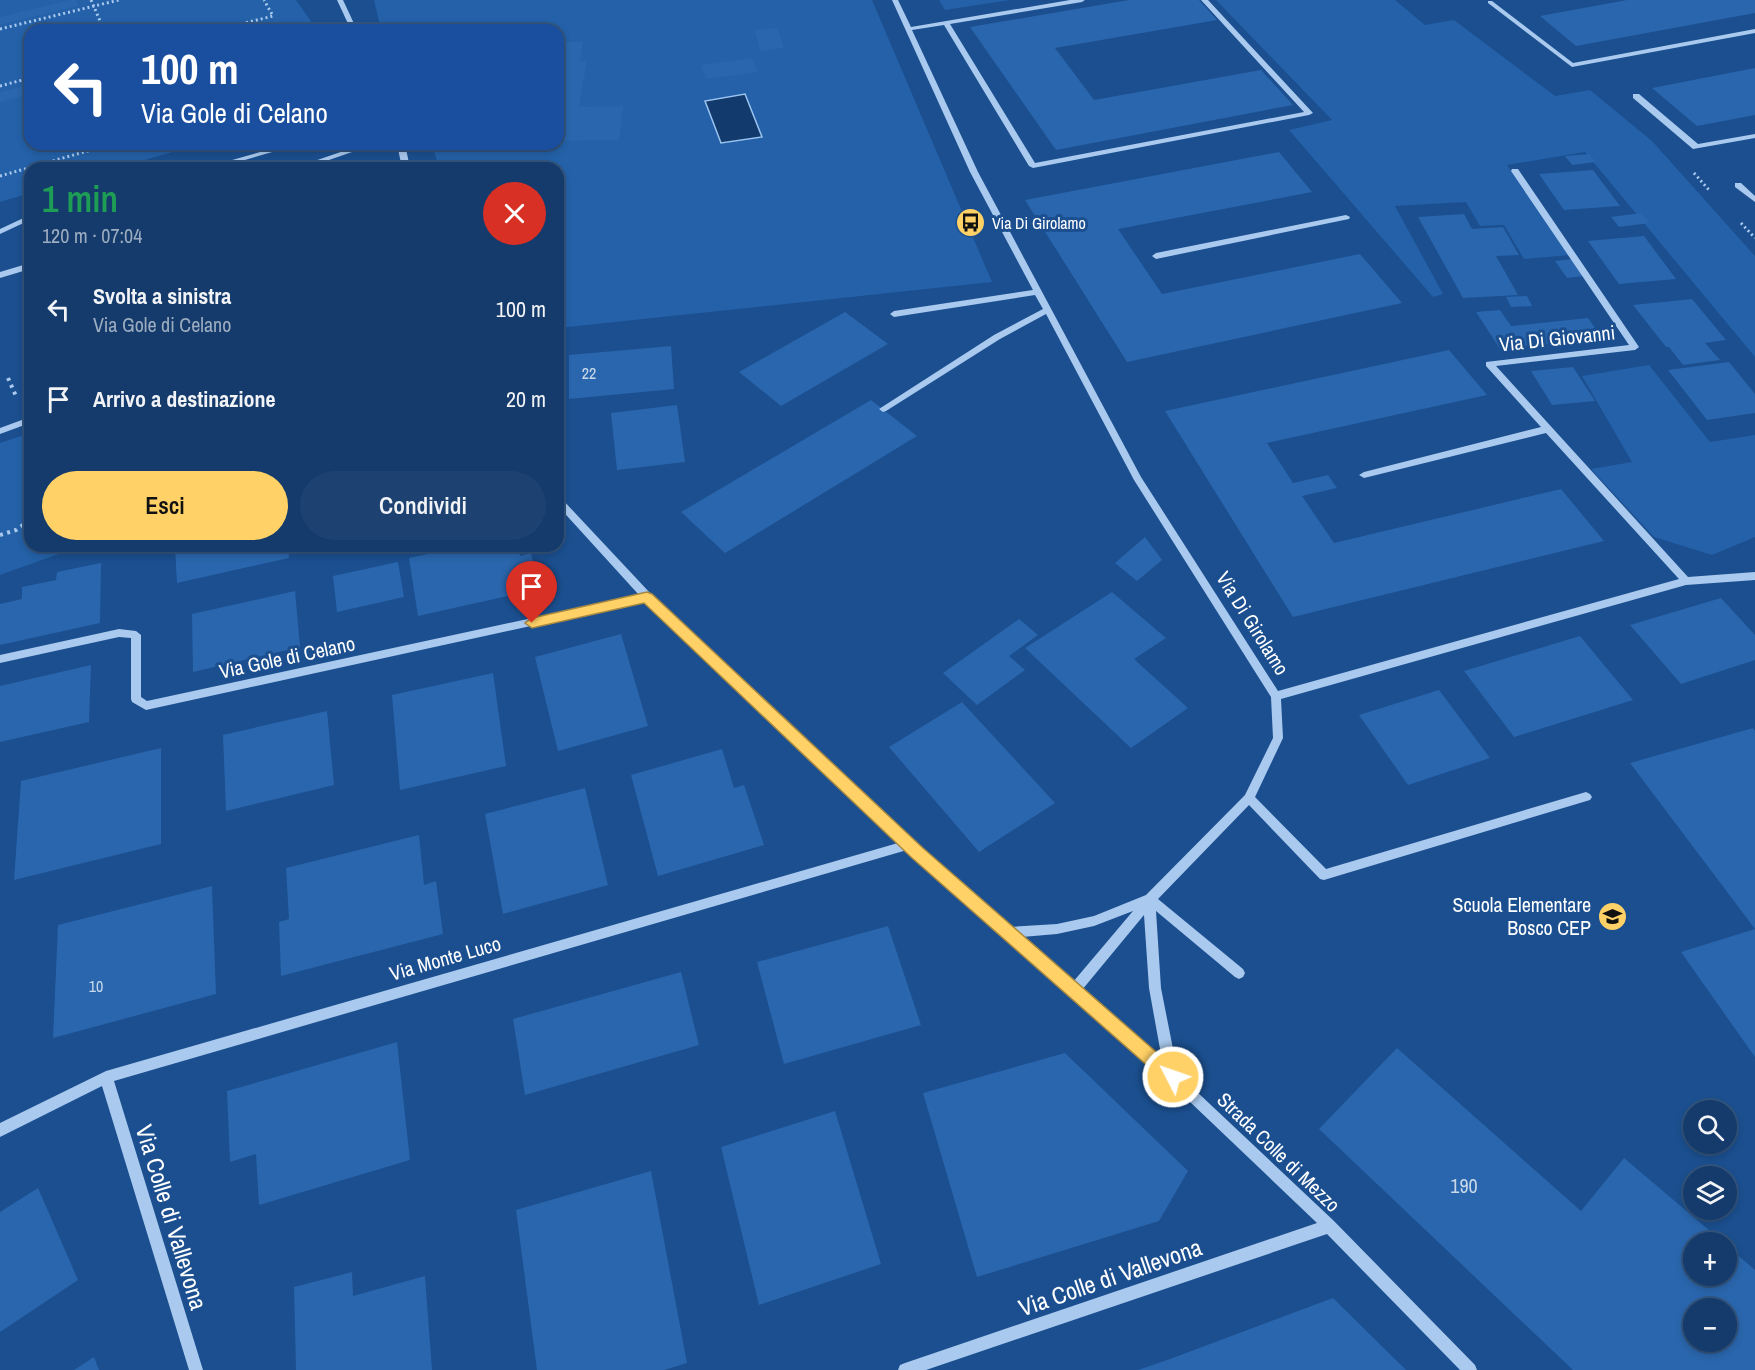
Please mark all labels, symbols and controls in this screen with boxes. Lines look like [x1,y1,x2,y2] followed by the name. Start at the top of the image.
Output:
[141,41,239,97] text: 100 m
[42,48,120,126] icon: left
[141,95,328,131] text: Via Gole di Celano
[42,175,118,223] text: 1 min
[483,182,546,245] button: close
[955,207,987,239] bus stop icon: Via Di Girolamo
[992,212,1086,234] place label: Via Di Girolamo
[42,222,142,249] text: 120 m · 07:04
[93,281,231,311] text: Svolta a sinistra
[42,293,75,326] icon: left
[496,294,546,324] text: 100 m
[93,311,231,338] text: Via Gole di Celano
[1498,318,1616,358] street label: Via Di Giovanni
[582,362,596,384] house number: 22
[42,383,75,416] icon: arrive
[93,384,275,414] text: Arrivo a destinazione
[506,384,546,414] text: 20 m
[42,471,288,540] button: Esci
[300,471,546,540] button: Condividi
[506,561,557,623] pin
[1210,566,1296,680] street label: Via Di Girolamo
[515,570,548,603] icon: arrive
[217,629,357,685] street label: Via Gole di Celano
[1452,891,1591,941] place label: Scuola Elementare Bosco CEP
[1596,900,1628,932] school or university icon: Scuola Elementare Bosco CEP
[386,929,504,987] street label: Via Monte Luco
[89,975,103,997] house number: 10
[1141,1045,1205,1109] position arrow
[1212,1086,1346,1218] street label: Strada Colle di Mezzo
[1683,1100,1737,1352] map controls
[1683,1100,1737,1154] button: search
[129,1121,215,1313] street label: Via Colle di Vallevona
[1683,1166,1737,1220] button: layers
[1450,1172,1478,1199] house number: 190
[1014,1231,1206,1323] street label: Via Colle di Vallevona
[1683,1232,1737,1286] button: +
[1683,1298,1737,1352] button: −

